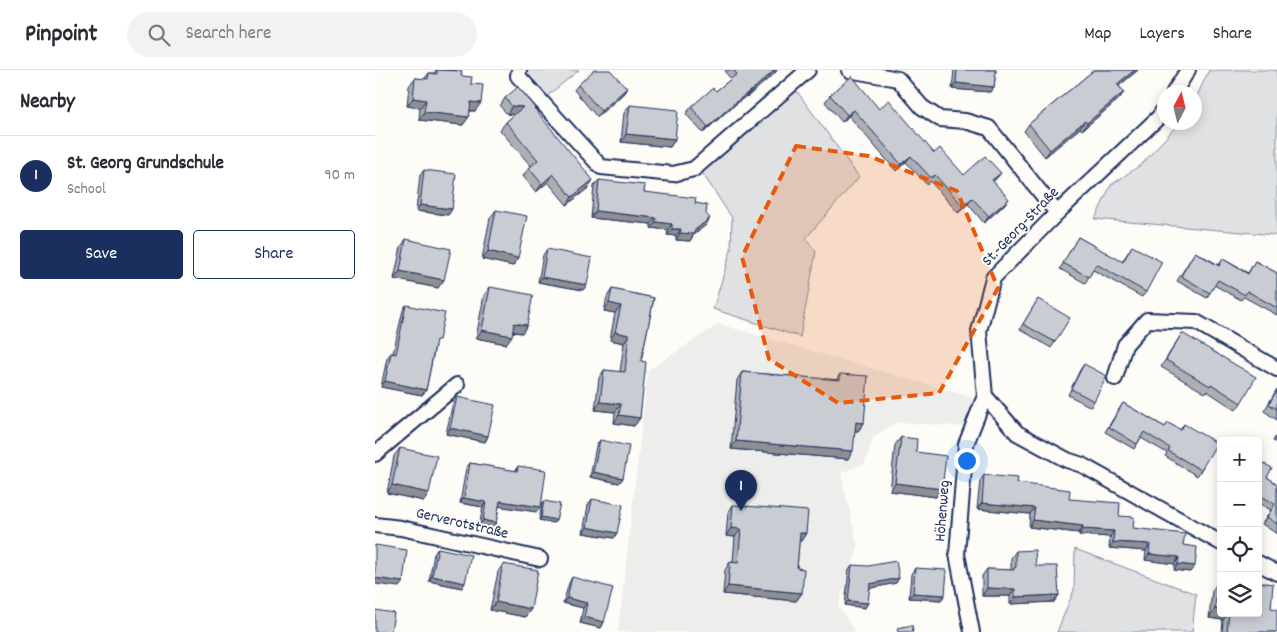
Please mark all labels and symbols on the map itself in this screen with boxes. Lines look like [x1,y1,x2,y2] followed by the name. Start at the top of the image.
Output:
[1157,85,1202,130] north arrow
[977,182,1065,272] street label: St.-Georg-Straße
[954,448,980,474] your location
[725,470,757,511] pin: 1
[929,480,957,542] street label: Höhenweg
[413,502,511,546] street label: Gerverotstraße

